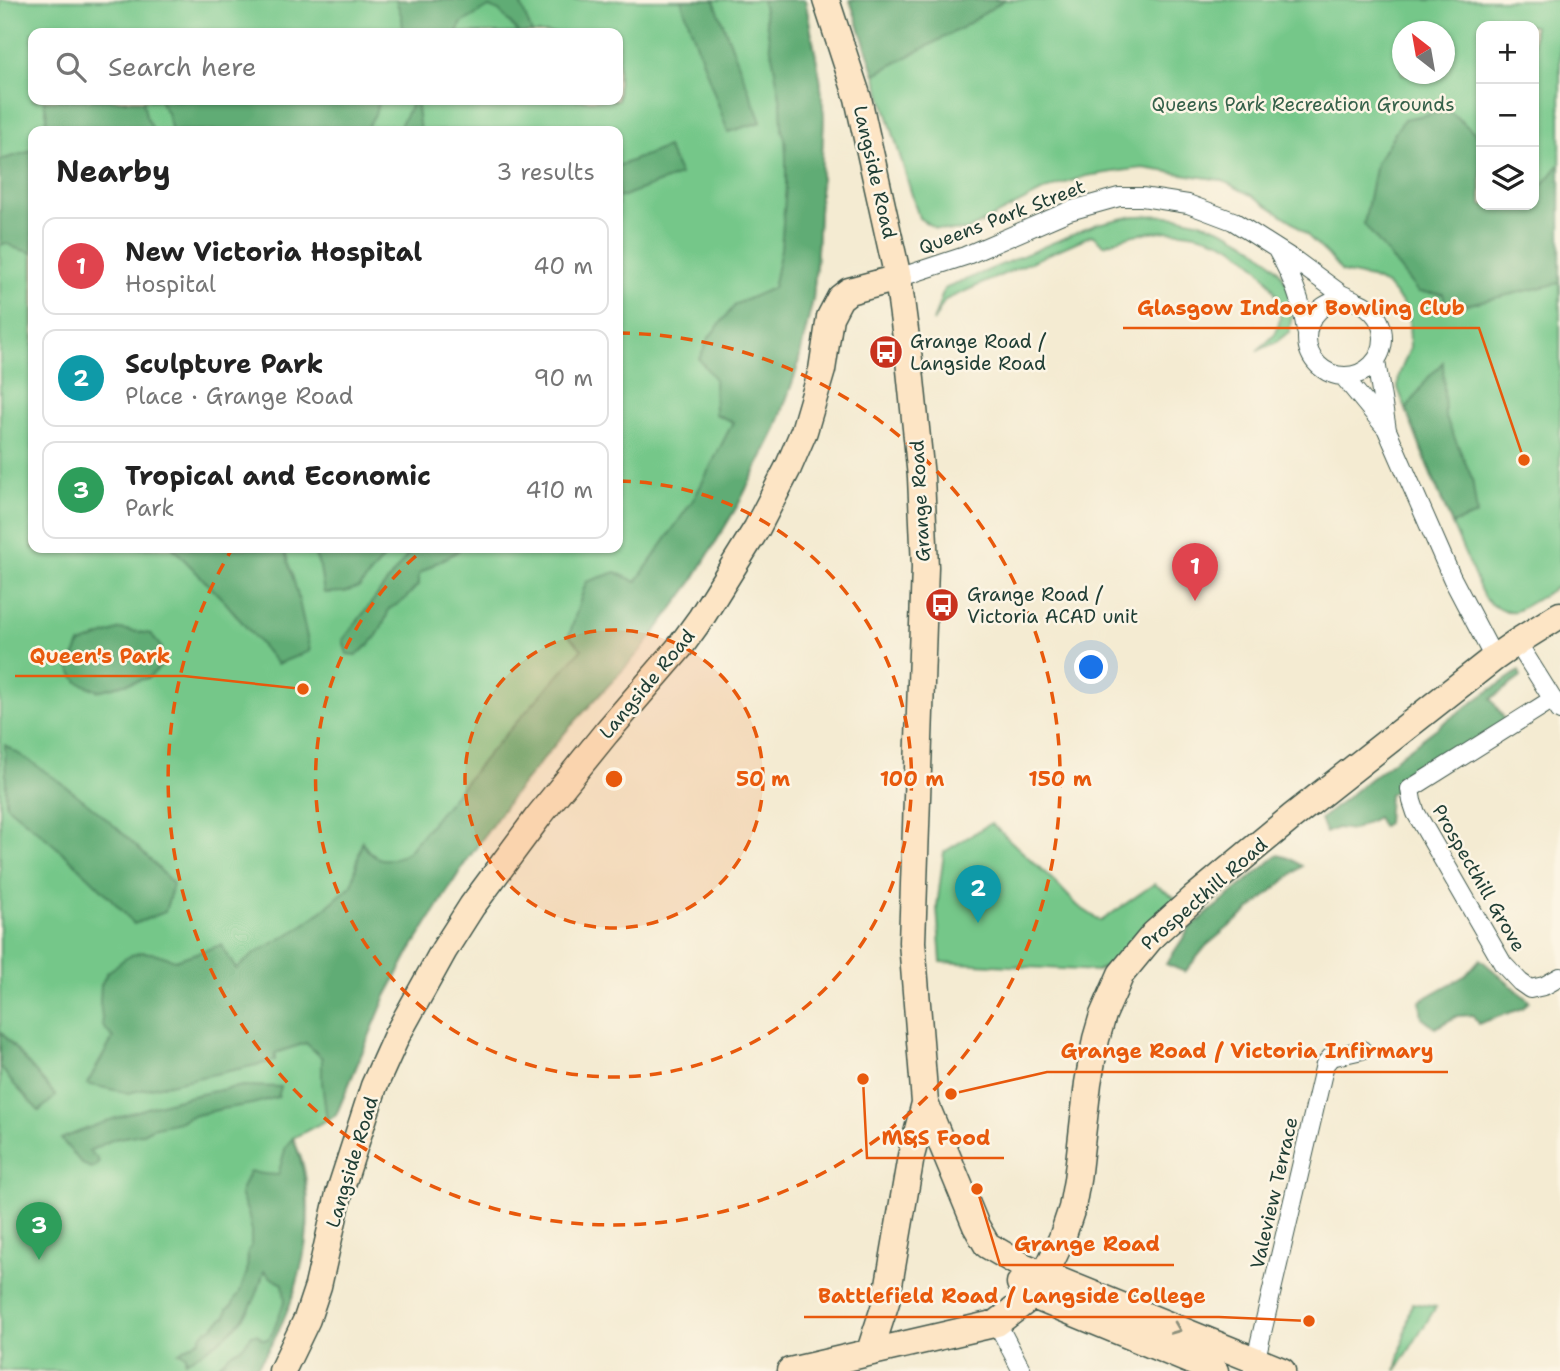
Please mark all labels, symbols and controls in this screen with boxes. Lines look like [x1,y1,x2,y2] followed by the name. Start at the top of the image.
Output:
[1392,21,1455,84] north arrow
[1476,21,1539,210] map controls
[1476,21,1539,84] button: +
[28,28,623,105] search box
[52,48,90,86] icon: search
[108,49,257,84] text: Search here
[1476,84,1539,147] button: −
[1151,92,1455,117] park label: Queens Park Recreation Grounds
[848,103,902,241] street label: Langside Road
[1476,147,1539,210] button: layers
[56,151,171,192] text: Nearby
[496,157,595,187] text: 3 results
[915,174,1089,260] street label: Queens Park Street
[125,234,422,269] text: New Victoria Hospital
[76,251,86,281] text: 1
[533,251,593,281] text: 40 m
[125,269,216,299] text: Hospital
[1123,286,1479,328] callout: Glasgow Indoor Bowling Club
[1137,294,1465,322] text: Glasgow Indoor Bowling Club
[910,329,1047,376] place label: Grange Road / Langside Road
[867,333,905,371] bus stop icon: Grange Road / Langside Road
[125,346,323,381] text: Sculpture Park
[73,363,89,393] text: 2
[533,363,593,393] text: 90 m
[125,381,353,411] text: Place · Grange Road
[904,439,936,563] street label: Grange Road
[125,458,431,493] text: Tropical and Economic
[73,475,89,505] text: 3
[525,475,593,505] text: 410 m
[125,493,174,523] text: Park
[1172,543,1218,601] pin: 1
[967,582,1138,629] place label: Grange Road / Victoria ACAD unit
[923,586,961,624] bus stop icon: Grange Road / Victoria ACAD unit
[594,624,700,744] street label: Langside Road
[15,634,184,676] callout: Queen's Park
[29,642,171,670] text: Queen's Park
[1074,650,1108,684] your location
[736,765,790,793] text: 50 m
[880,765,944,793] text: 100 m
[1028,765,1092,793] text: 150 m
[602,767,626,791] centre of rings
[1427,800,1531,956] street label: Prospecthill Grove
[1135,832,1273,956] street label: Prospecthill Road
[955,865,1001,923] pin: 2
[1047,1030,1448,1072] callout: Grange Road / Victoria Infirmary
[1061,1037,1433,1065] text: Grange Road / Victoria Infirmary
[320,1093,384,1231] street label: Langside Road
[1244,1115,1304,1271] street label: Valeview Terrace
[867,1116,1004,1158] callout: M&S Food
[881,1124,991,1152] text: M&S Food
[16,1202,62,1260] pin: 3
[1000,1223,1174,1265] callout: Grange Road
[1014,1230,1160,1258] text: Grange Road
[804,1275,1219,1317] callout: Battlefield Road / Langside College
[818,1282,1206,1310] text: Battlefield Road / Langside College
[1170,1320,1182,1334] one-way arrow

